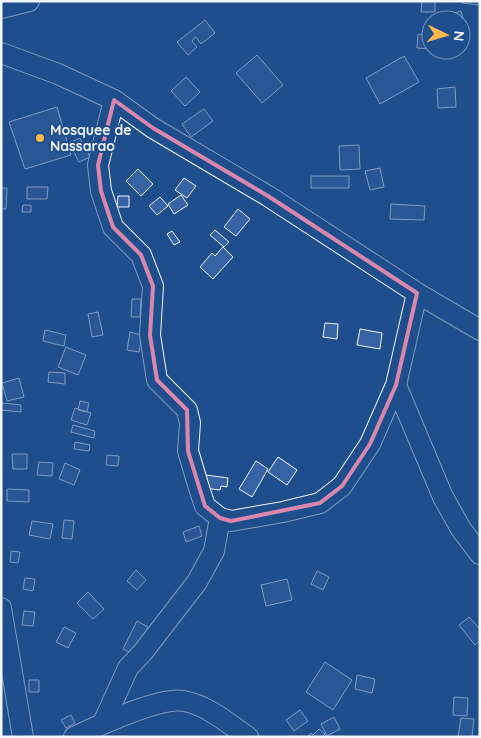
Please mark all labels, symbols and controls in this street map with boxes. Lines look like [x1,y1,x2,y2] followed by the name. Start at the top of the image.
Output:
[421,10,471,60] north arrow
[450,30,468,42] text: N
[50,121,131,155] place label: Mosquee de Nassarao
[34,132,46,144] marker: Mosquee de Nassarao

